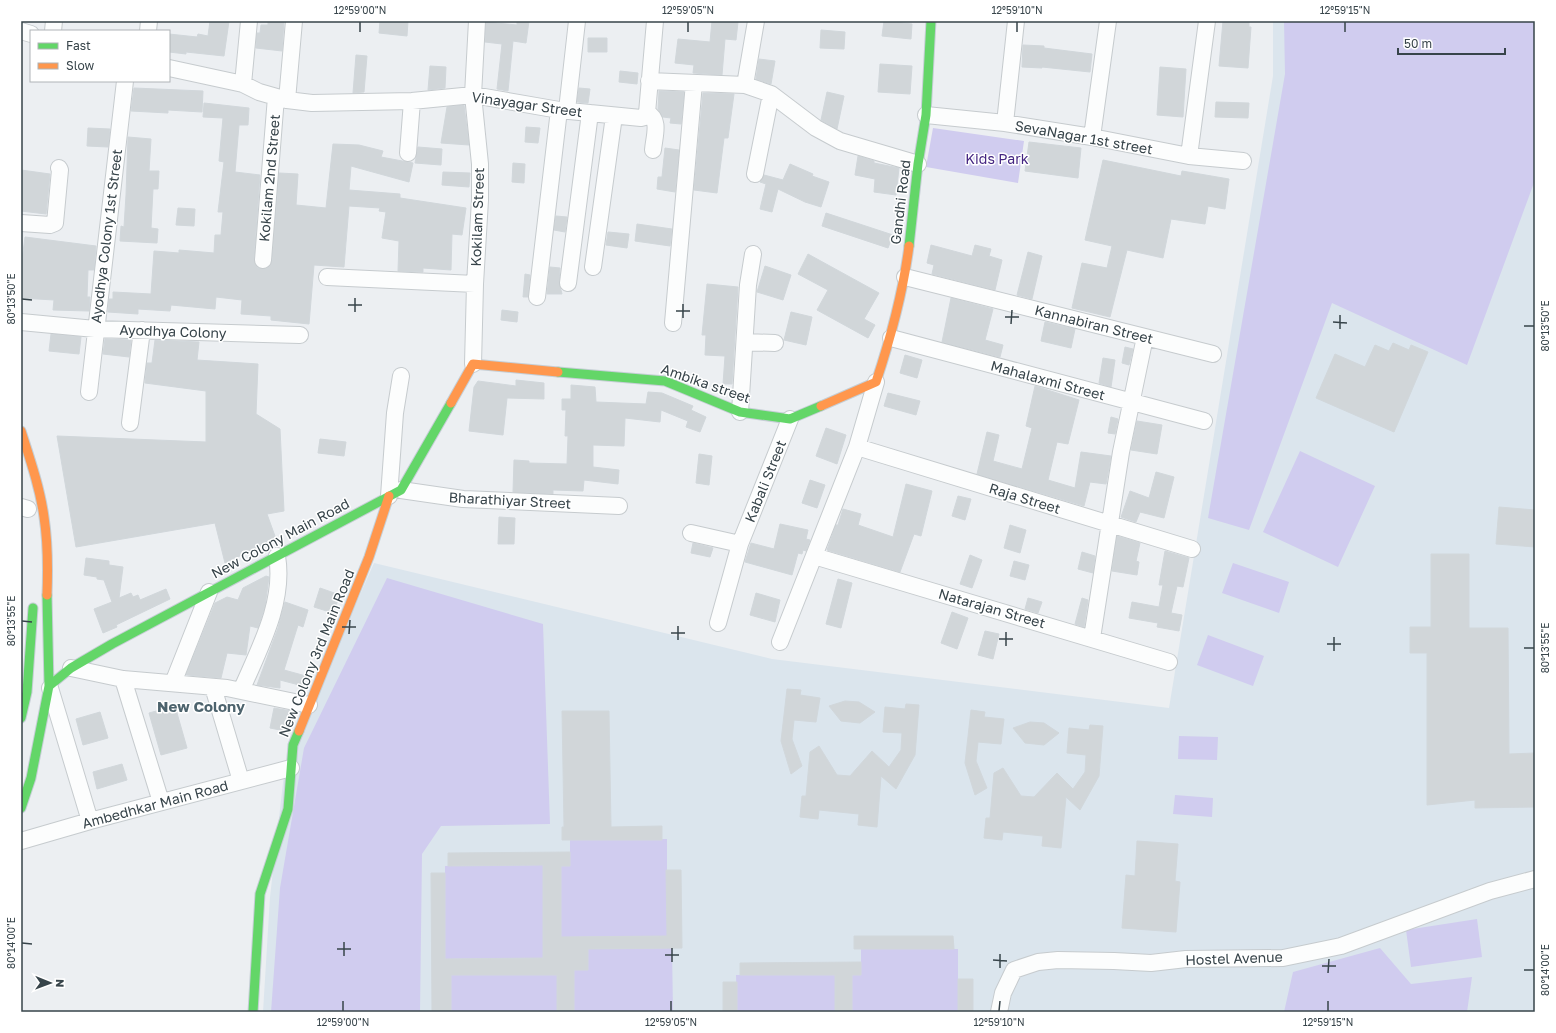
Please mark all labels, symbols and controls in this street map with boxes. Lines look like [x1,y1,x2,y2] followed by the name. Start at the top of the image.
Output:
[334,4,386,16] text: 12°59'00"N
[662,4,714,16] text: 12°59'05"N
[991,4,1043,16] text: 12°59'10"N
[1320,4,1370,16] text: 12°59'15"N
[30,30,170,82] legend
[1398,30,1505,56] scale bar
[1404,36,1432,51] text: 50 m
[66,38,91,53] text: Fast
[66,58,94,73] text: Slow
[471,88,583,120] street label: Vinayagar Street
[255,113,283,243] street label: Kokilam 2nd Street
[1014,117,1154,157] street label: SevaNagar 1st street
[87,148,125,324] street label: Ayodhya Colony 1st Street
[965,150,1029,167] park label: Kids Park
[886,159,914,245] street label: Gandhi Road
[467,167,487,267] street label: Kokilam Street
[5,273,17,325] text: 80°13'50"E
[1539,300,1551,352] text: 80°13'50"E
[1033,301,1155,347] street label: Kannabiran Street
[119,321,227,341] street label: Ayodhya Colony
[989,357,1107,403] street label: Mahalaxmi Street
[659,360,753,406] street label: Ambika street
[741,437,789,525] street label: Kabali Street
[987,479,1063,517] street label: Raja Street
[448,488,572,512] street label: Bharathiyar Street
[208,494,352,582] street label: New Colony Main Road
[274,567,358,739] street label: New Colony 3rd Main Road
[937,585,1047,631] street label: Natarajan Street
[5,596,17,646] text: 80°13'55"E
[1539,623,1551,673] text: 80°13'55"E
[157,697,245,715] district label: New Colony
[80,776,230,832] street label: Ambedhkar Main Road
[5,917,17,969] text: 80°14'00"E
[1539,944,1551,996] text: 80°14'00"E
[1185,948,1283,968] street label: Hostel Avenue
[30,963,70,1003] north arrow
[54,979,67,987] text: N
[317,1016,369,1028] text: 12°59'00"N
[645,1016,697,1028] text: 12°59'05"N
[973,1016,1025,1028] text: 12°59'10"N
[1303,1016,1353,1028] text: 12°59'15"N

